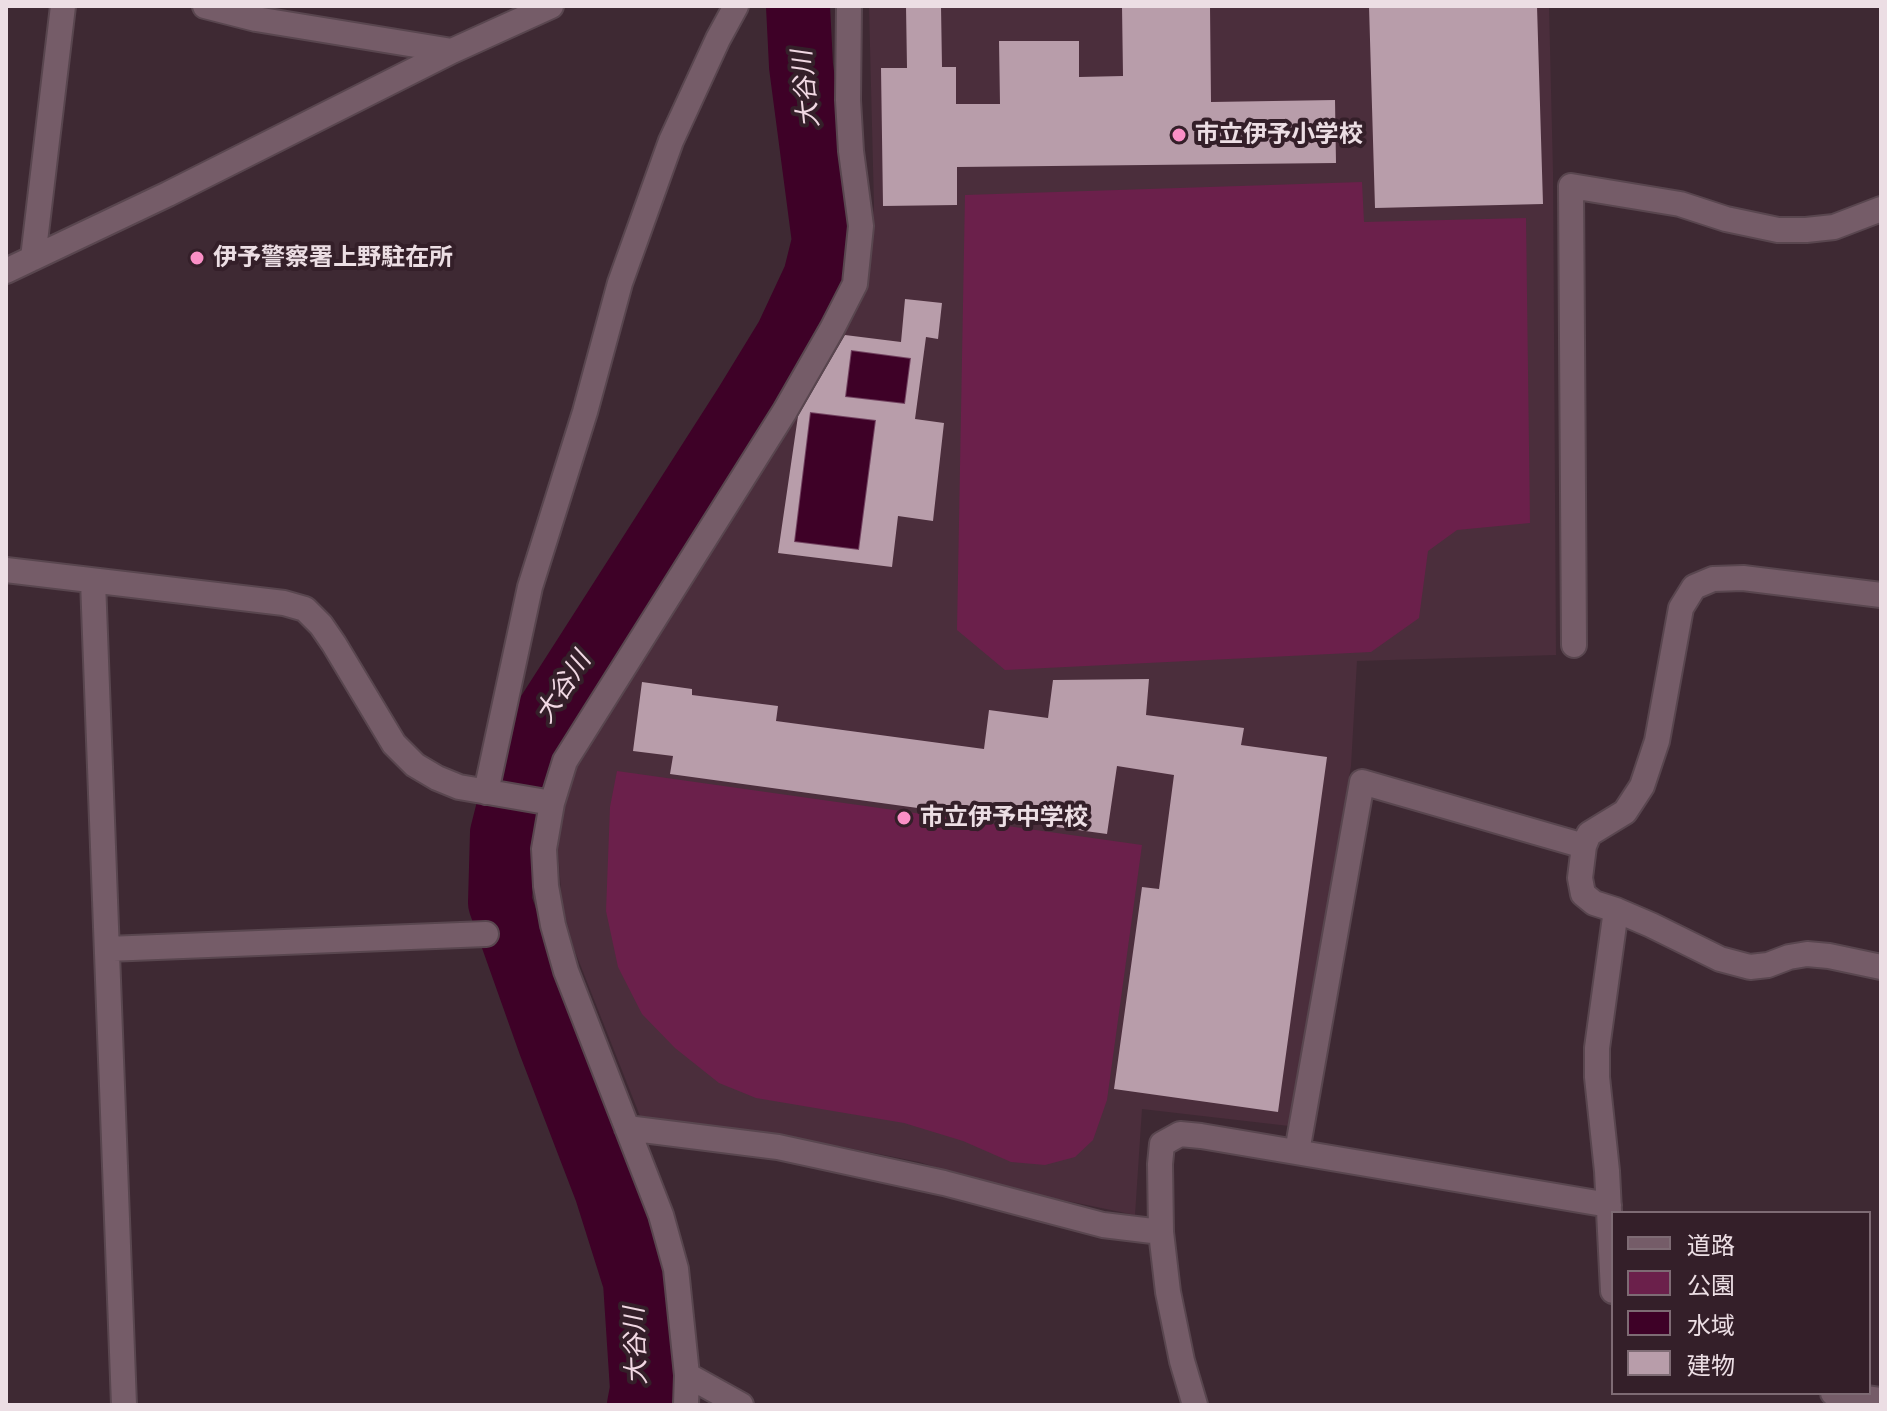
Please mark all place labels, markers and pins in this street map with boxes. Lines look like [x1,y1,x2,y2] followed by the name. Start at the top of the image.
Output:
[1195,121,1363,149] place label: 市立伊予小学校
[1170,126,1188,144] marker: 市立伊予小学校
[213,244,453,272] place label: 伊予警察署上野駐在所
[188,249,206,267] marker: 伊予警察署上野駐在所
[920,804,1088,832] place label: 市立伊予中学校
[895,809,913,827] marker: 市立伊予中学校

